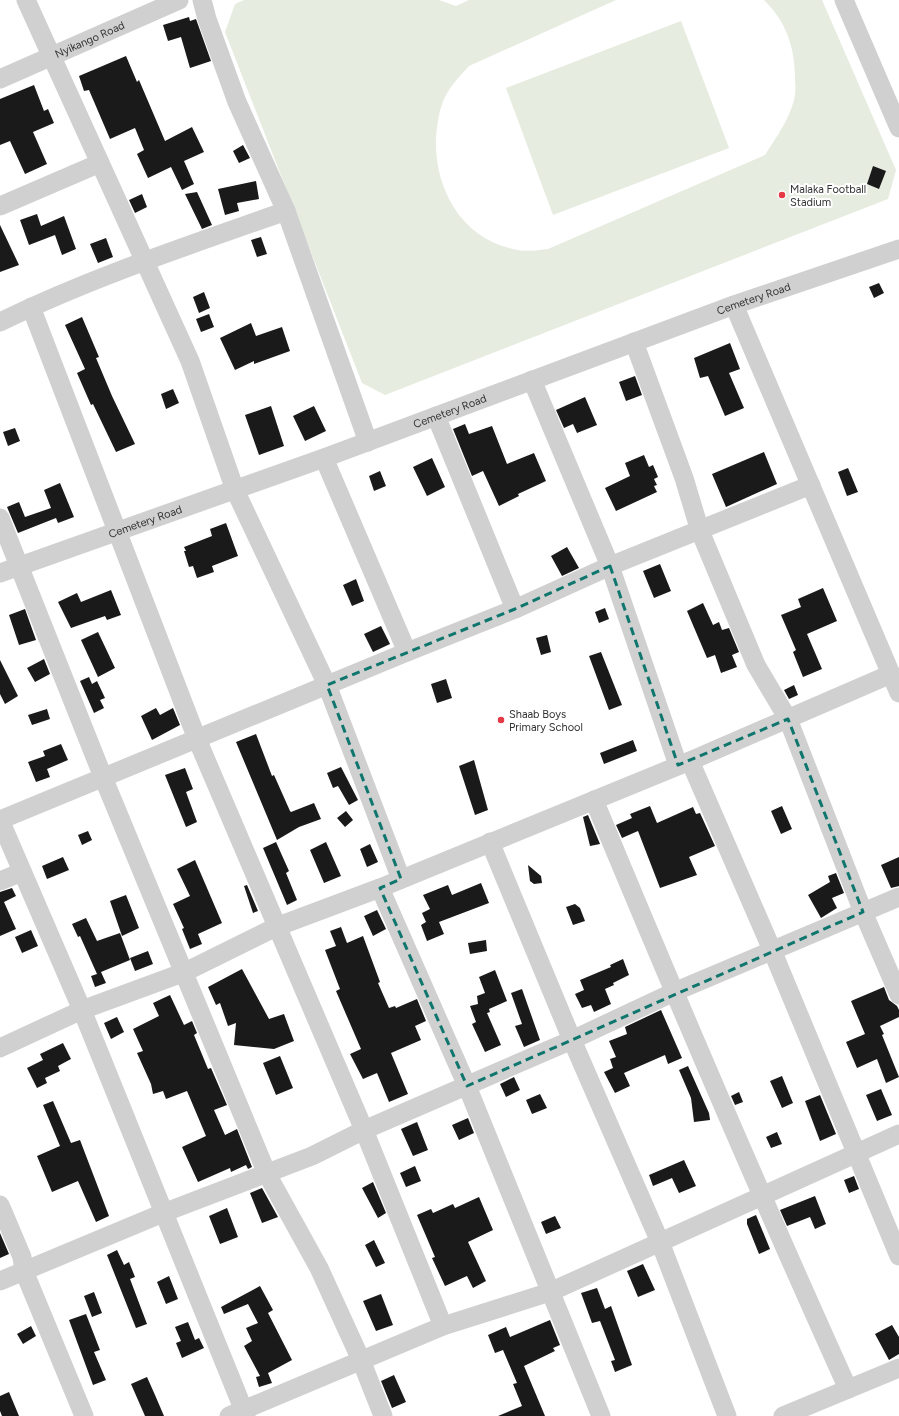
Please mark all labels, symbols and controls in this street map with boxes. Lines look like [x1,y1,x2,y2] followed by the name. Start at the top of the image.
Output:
[53,18,126,60] street label: Nyikango Road
[790,183,866,209] place label: Malaka Football Stadium
[777,190,787,200] marker: Malaka Football Stadium
[715,280,792,317] street label: Cemetery Road
[411,392,488,431] street label: Cemetery Road
[107,502,184,541] street label: Cemetery Road
[509,708,583,734] place label: Shaab Boys Primary School
[496,715,506,725] marker: Shaab Boys Primary School

